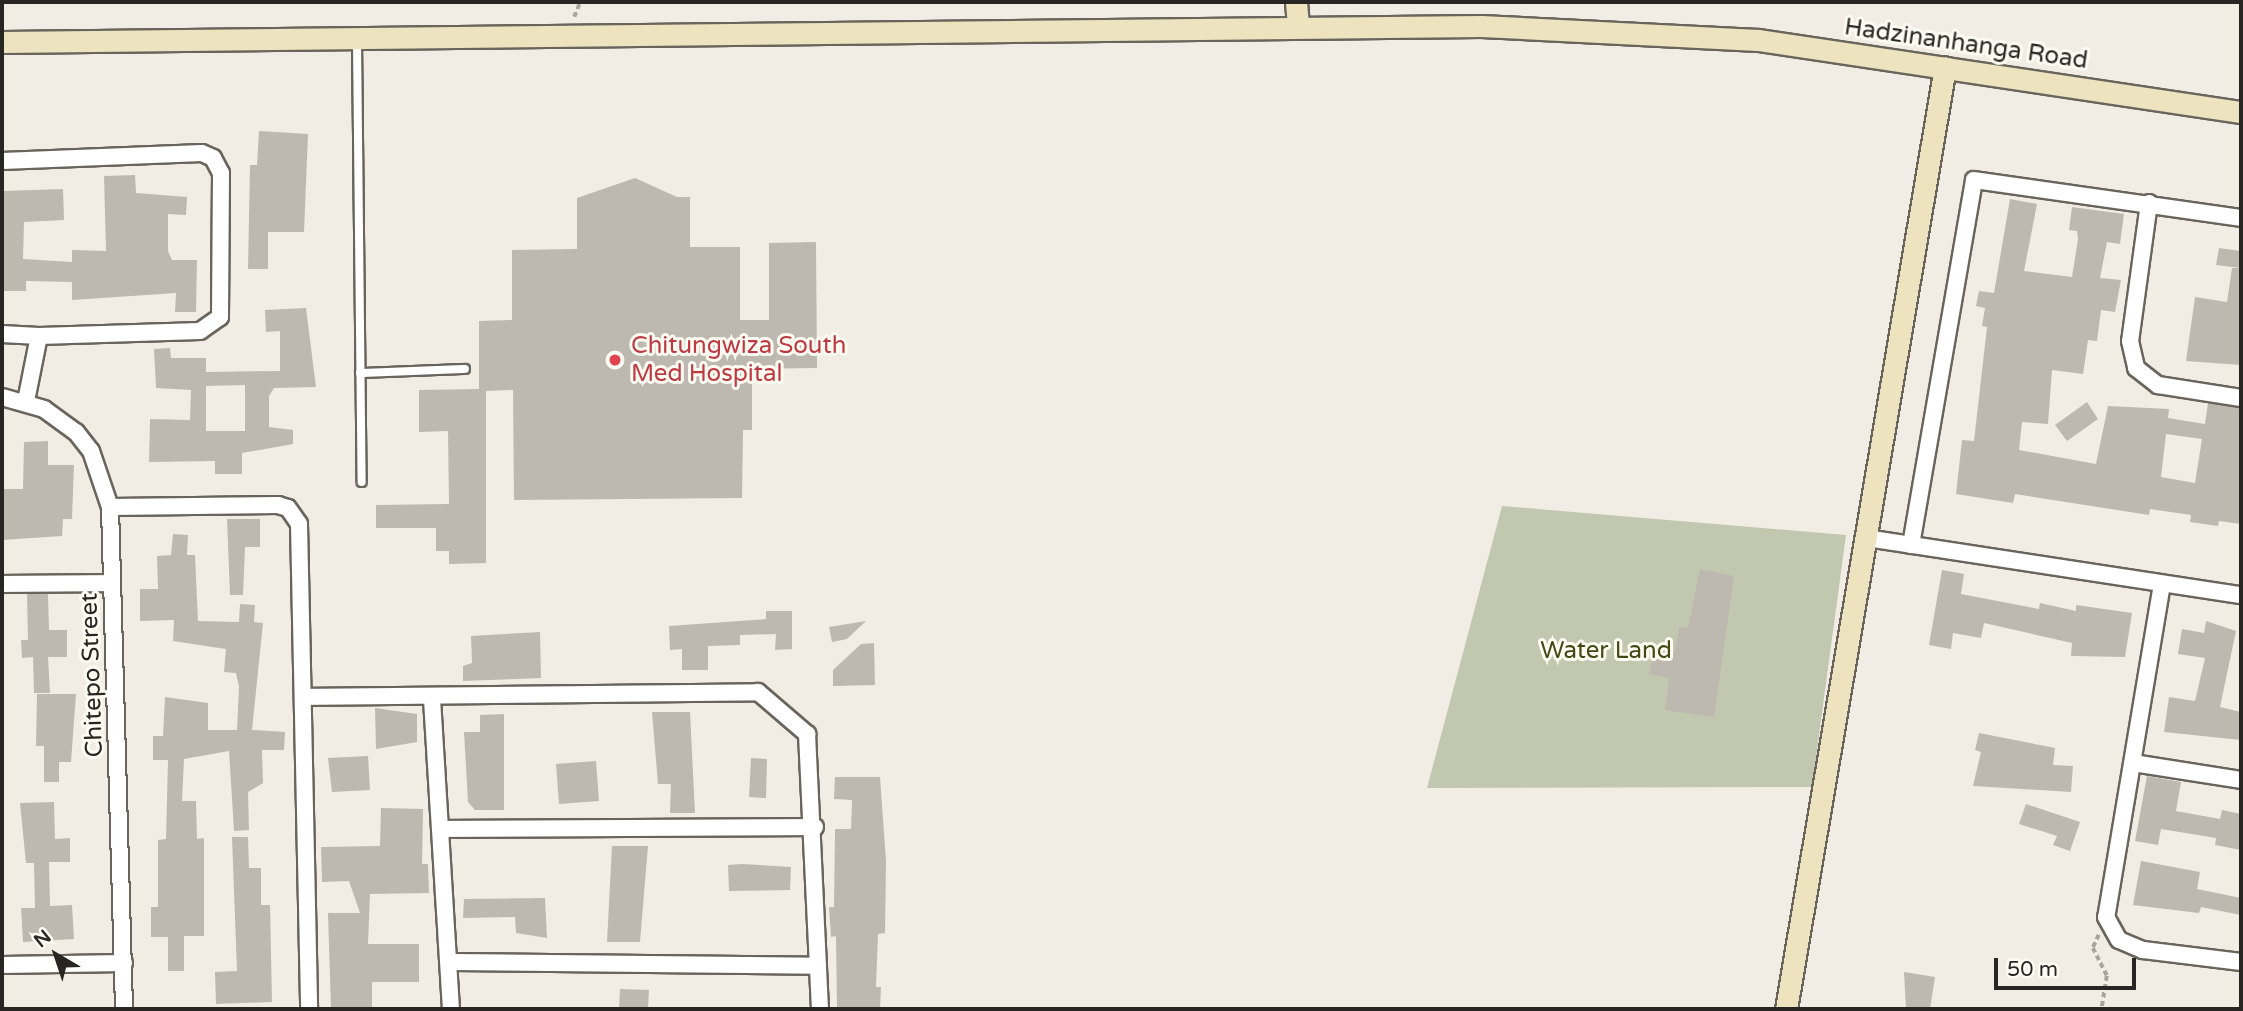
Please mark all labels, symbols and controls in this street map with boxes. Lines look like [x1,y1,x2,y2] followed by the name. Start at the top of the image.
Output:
[1843,13,2089,75] street label: Hadzinanhanga Road
[631,332,846,388] place label: Chitungwiza South Med Hospital
[605,350,625,370] marker: Chitungwiza South Med Hospital
[75,592,109,758] street label: Chitepo Street
[1540,637,1672,665] park label: Water Land
[21,920,91,990] north arrow
[30,925,56,952] text: N
[1998,944,2140,988] scale bar
[2007,957,2058,982] text: 50 m

